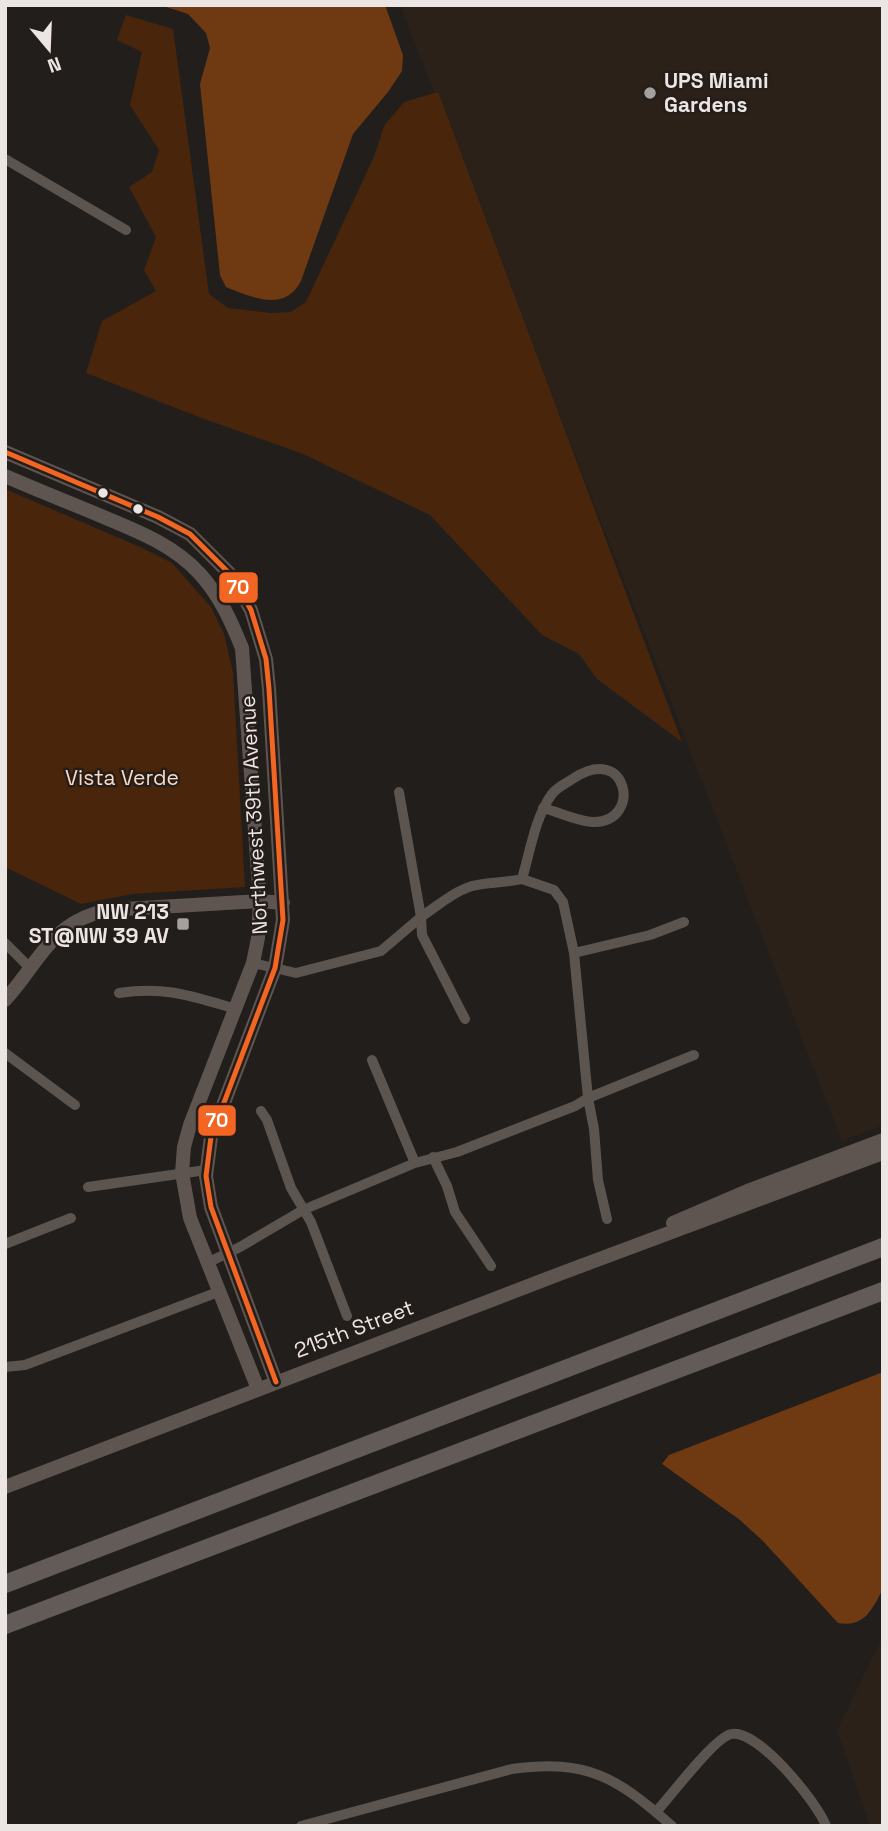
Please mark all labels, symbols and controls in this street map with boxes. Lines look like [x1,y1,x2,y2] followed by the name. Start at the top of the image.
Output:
[14,14,84,84] north arrow
[44,51,64,78] text: N
[664,67,769,118] place label: UPS Miami Gardens
[642,85,658,101] marker: UPS Miami Gardens
[96,486,110,500] unlabelled marker
[131,502,145,516] unlabelled marker
[218,571,259,604] line badge: 70
[227,575,249,600] text: 70
[234,695,273,935] street label: Northwest 39th Avenue
[65,764,179,791] park label: Vista Verde
[29,898,169,949] place label: NW 213 ST@NW 39 AV
[175,916,191,932] marker: NW 213 ST@NW 39 AV
[197,1104,237,1137] line badge: 70
[206,1108,228,1133] text: 70
[290,1293,418,1364] street label: 215th Street

